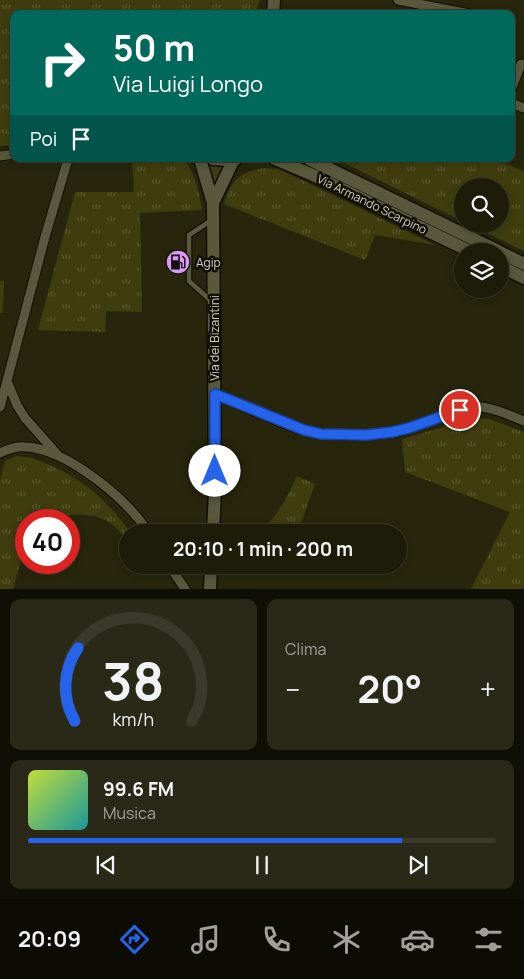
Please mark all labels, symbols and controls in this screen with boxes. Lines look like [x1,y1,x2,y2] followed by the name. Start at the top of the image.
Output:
[113,24,195,72] text: 50 m
[30,30,95,95] icon: right
[113,69,263,99] text: Via Luigi Longo
[67,125,95,153] icon: arrive
[30,126,57,152] text: Poi
[314,170,430,238] street label: Via Armando Scarpino
[454,178,509,298] map controls
[454,178,509,233] button: search
[454,243,509,298] button: layers
[165,249,191,275] fuel station icon: Agip
[196,254,221,271] place label: Agip
[206,295,223,381] street label: Via dei Bizantini
[439,389,481,431] pin
[446,396,474,424] icon: arrive
[188,444,240,496] position arrow
[15,509,80,574] speed limit sign: 40
[173,536,353,562] text: 20:10 · 1 min · 200 m
[285,638,326,660] text: Clima
[102,645,165,716] text: 38
[358,662,422,714] text: 20°
[285,670,300,708] text: −
[480,670,496,708] text: +
[113,707,154,731] text: km/h
[103,776,174,802] text: 99.6 FM
[103,802,156,824] text: Musica
[92,851,120,879] icon: previous
[248,851,276,879] icon: pause
[404,851,432,879] icon: next
[117,922,152,957] icon: directions
[188,922,223,957] icon: music
[259,922,294,957] icon: phone
[329,922,364,957] icon: climate
[400,922,435,957] icon: car
[471,922,506,957] icon: filters
[18,924,81,954] text: 20:09

